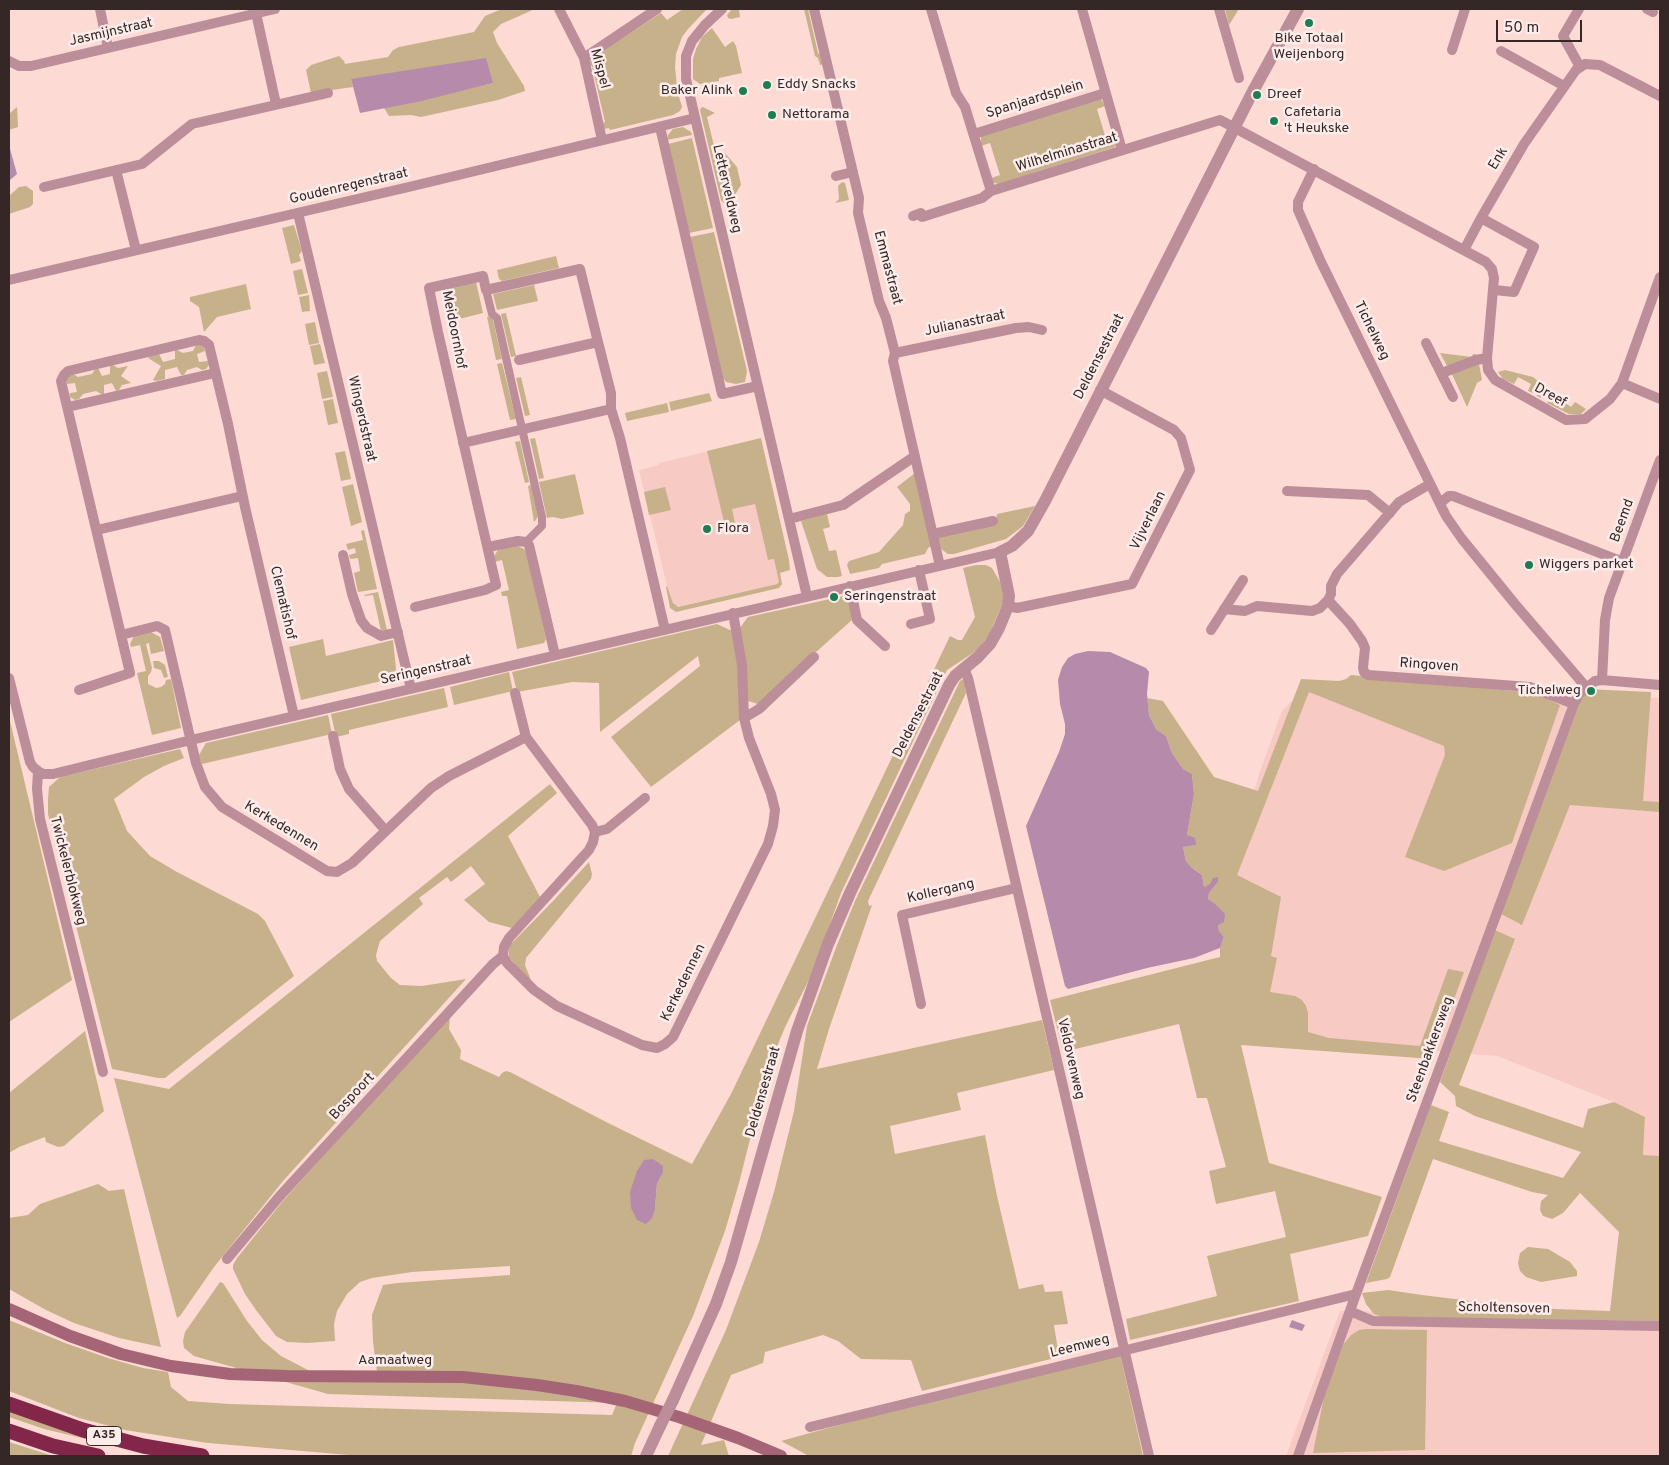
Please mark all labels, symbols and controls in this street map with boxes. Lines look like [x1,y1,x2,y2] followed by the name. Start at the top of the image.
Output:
[1499,10,1585,42] scale bar
[68,15,154,51] street label: Jasmijnstraat
[1303,17,1315,29] marker: Bike Totaal Weijenborg
[1504,19,1539,38] text: 50 m
[1274,31,1344,64] place label: Bike Totaal Weijenborg
[586,47,612,91] street label: Mispel
[777,77,856,93] place label: Eddy Snacks
[984,77,1086,123] street label: Spanjaardsplein
[761,79,773,91] marker: Eddy Snacks
[661,83,733,99] place label: Baker Alink
[737,85,749,97] marker: Baker Alink
[1267,87,1301,103] place label: Dreef
[1251,89,1263,101] marker: Dreef
[1284,105,1349,138] place label: Cafetaria 't Heukske
[782,107,849,123] place label: Nettorama
[766,109,778,121] marker: Nettorama
[1268,115,1280,127] marker: Cafetaria 't Heukske
[1014,130,1120,176] street label: Wilhelminastraat
[708,143,744,235] street label: Letterveldweg
[1486,145,1512,173] street label: Enk
[288,165,410,209] street label: Goudenregenstraat
[869,229,905,307] street label: Emmastraat
[437,289,469,371] street label: Meidoornhof
[1350,299,1392,363] street label: Tichelweg
[923,307,1007,341] street label: Julianastraat
[1071,311,1129,403] street label: Deldensestraat
[343,374,379,464] street label: Wingerdstraat
[1531,380,1569,412] street label: Dreef
[1128,489,1170,553] street label: Vijverlaan
[1607,497,1639,545] street label: Beemd
[717,521,749,537] place label: Flora
[701,523,713,535] marker: Flora
[1539,557,1633,573] place label: Wiggers parket
[1523,559,1535,571] marker: Wiggers parket
[265,565,299,641] street label: Clematishof
[844,589,936,605] place label: Seringenstraat
[828,591,840,603] marker: Seringenstraat
[379,652,473,690] street label: Seringenstraat
[1399,656,1459,676] street label: Ringoven
[890,669,948,761] street label: Deldensestraat
[1517,683,1581,699] place label: Tichelweg
[1585,685,1597,697] marker: Tichelweg
[241,798,321,856] street label: Kerkedennen
[45,815,89,927] street label: Twickelerblokweg
[906,876,976,908] street label: Kollergang
[658,942,710,1024] street label: Kerkedennen
[1404,995,1458,1105] street label: Steenbakkersweg
[1053,1017,1087,1101] street label: Veldovenweg
[743,1044,785,1140] street label: Deldensestraat
[327,1070,379,1124] street label: Bospoort
[1458,1300,1550,1318] street label: Scholtensoven
[1049,1332,1111,1362] street label: Leemweg
[358,1353,432,1369] street label: Aamaatweg
[86,1426,122,1445] road number: A35

